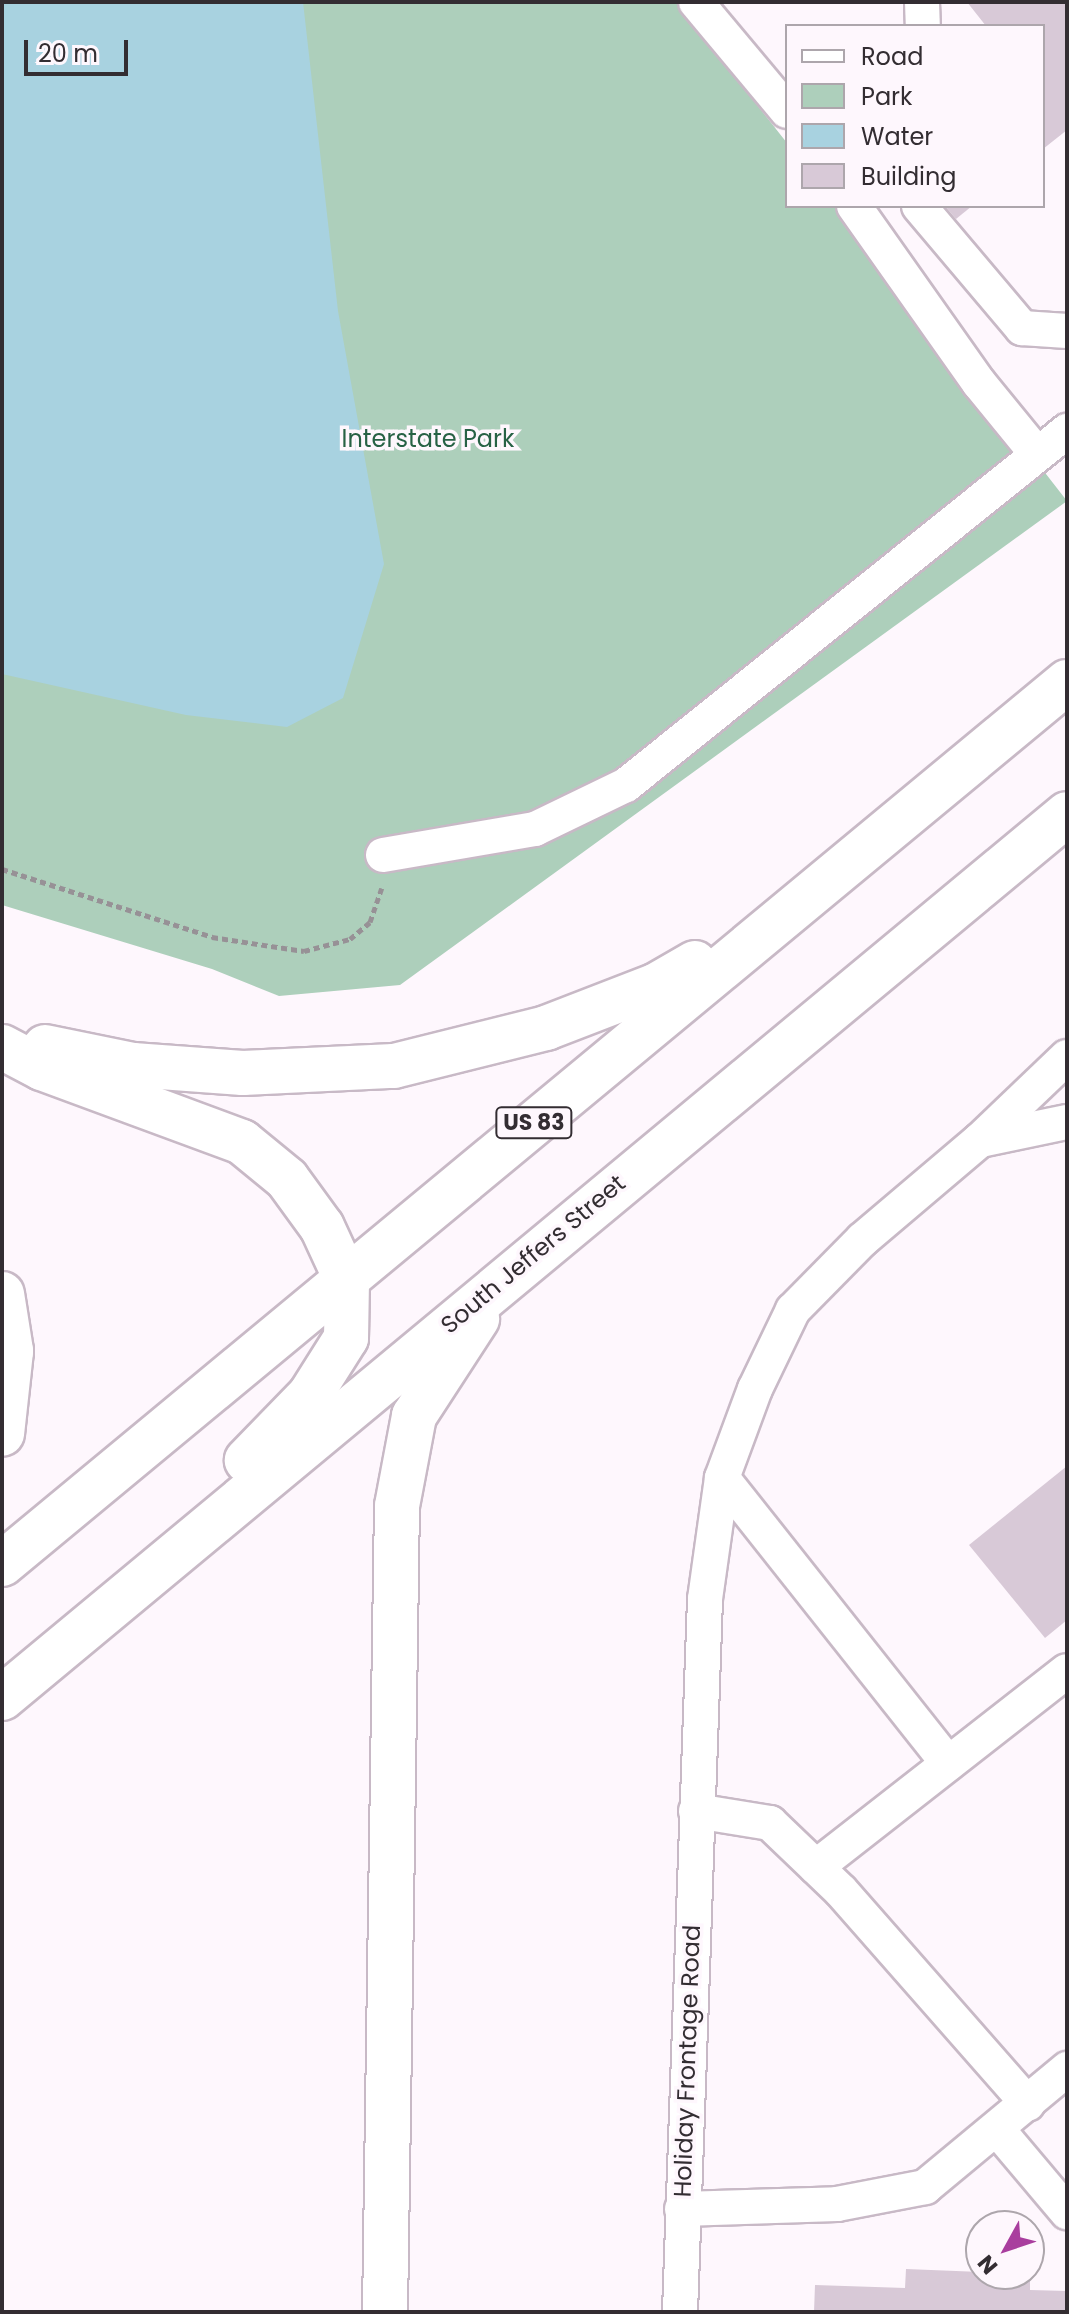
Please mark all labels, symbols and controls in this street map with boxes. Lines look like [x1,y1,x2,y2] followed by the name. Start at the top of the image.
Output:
[28,24,132,74] scale bar
[785,24,1045,208] legend
[38,37,98,70] text: 20 m
[861,40,923,73] text: Road
[861,80,912,113] text: Park
[861,120,933,153] text: Water
[861,160,957,193] text: Building
[342,425,514,453] park label: Interstate Park
[494,1105,574,1141] road number: US 83
[435,1168,631,1340] street label: South Jeffers Street
[668,1924,706,2198] street label: Holiday Frontage Road
[965,2210,1045,2290] north arrow
[971,2248,1005,2281] text: N

